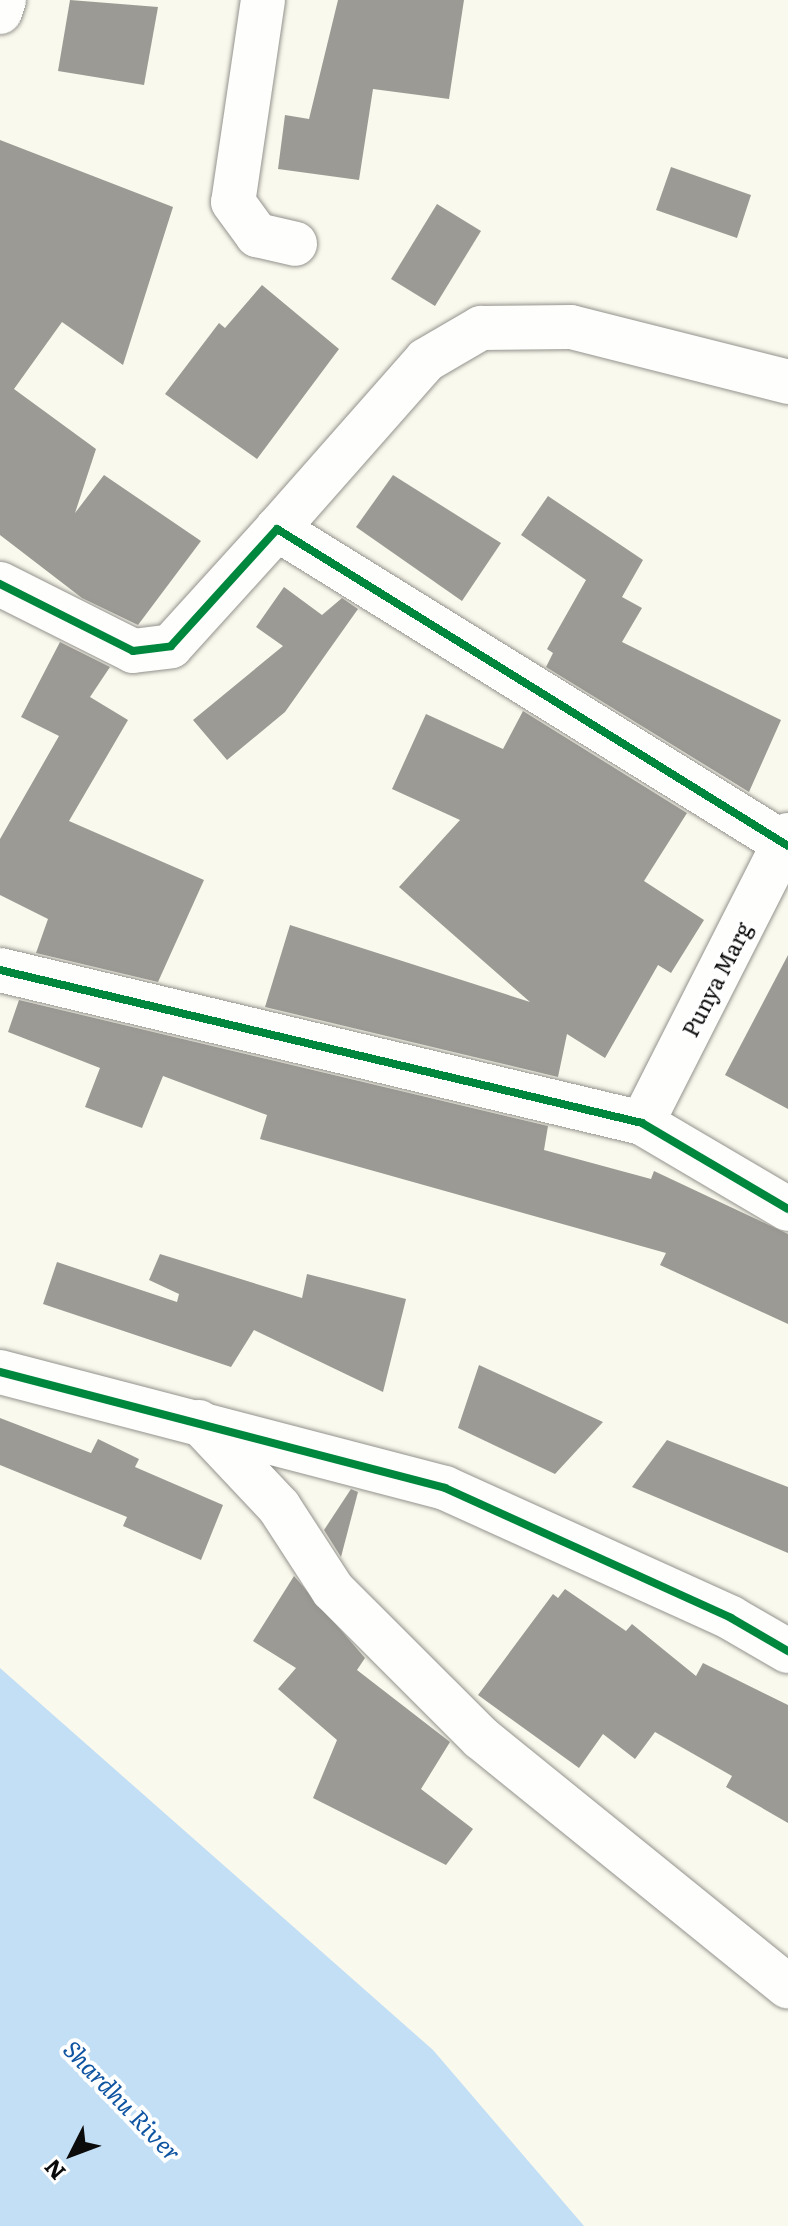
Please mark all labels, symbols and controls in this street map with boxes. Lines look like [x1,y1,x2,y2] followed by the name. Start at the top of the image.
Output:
[676,917,756,1041] street label: Punya Marg
[58,2034,188,2166] water label: Shardhu River
[32,2114,112,2194] north arrow
[35,2152,72,2188] text: N

